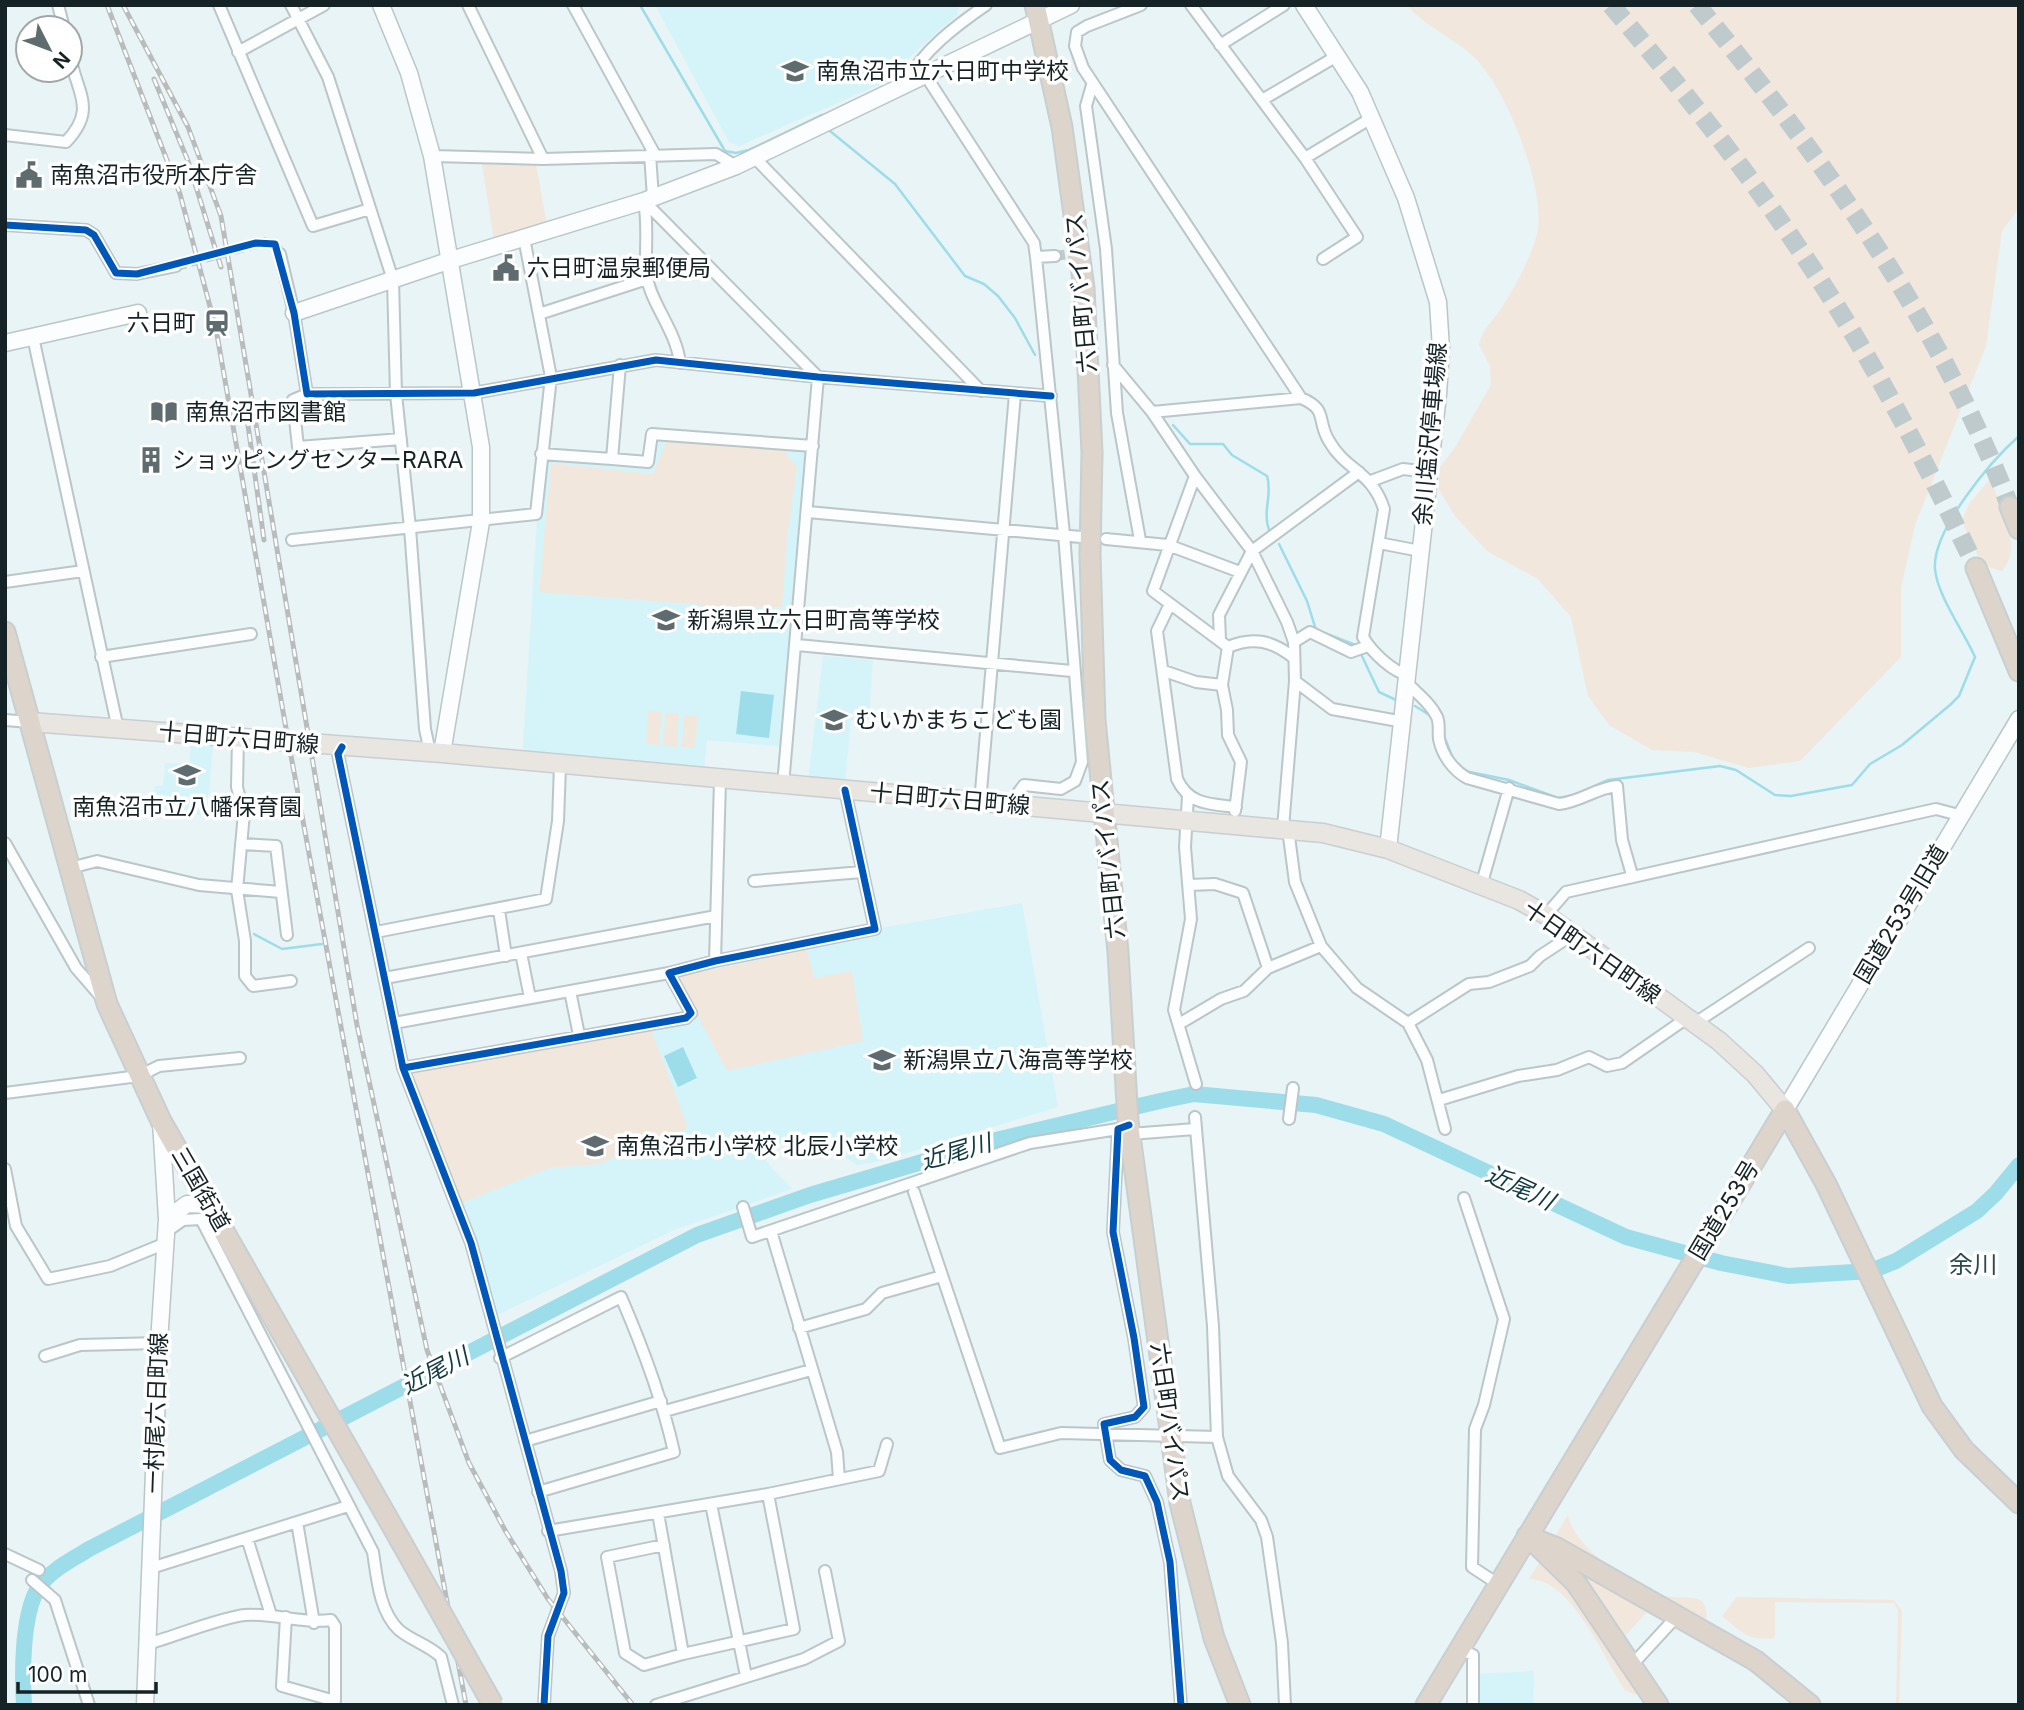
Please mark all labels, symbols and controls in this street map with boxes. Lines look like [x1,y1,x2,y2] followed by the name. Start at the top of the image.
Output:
[14,14,84,84] north arrow
[48,47,75,73] text: N
[780,56,810,86] school or university icon: 南魚沼市立六日町中学校
[816,57,1069,85] place label: 南魚沼市立六日町中学校
[14,160,44,190] public building icon: 南魚沼市役所本庁舎
[50,161,257,189] place label: 南魚沼市役所本庁舎
[1060,212,1102,374] street label: 六日町バイパス
[491,253,521,283] public building icon: 六日町温泉郵便局
[527,254,711,282] place label: 六日町温泉郵便局
[202,308,232,338] station icon: 六日町
[127,309,196,337] place label: 六日町
[1408,341,1452,527] street label: 余川塩沢停車場線
[149,397,179,427] library icon: 南魚沼市図書館
[185,398,346,426] place label: 南魚沼市図書館
[136,445,166,475] building icon: ショッピングセンターRARA
[172,446,463,474] place label: ショッピングセンターRARA
[651,605,681,635] school or university icon: 新潟県立六日町高等学校
[687,606,940,634] place label: 新潟県立六日町高等学校
[819,705,849,735] school or university icon: むいかまちこども園
[855,706,1062,734] place label: むいかまちこども園
[158,717,320,759] street label: 十日町六日町線
[172,760,202,790] school or university icon: 南魚沼市立八幡保育園
[869,778,1031,820] street label: 十日町六日町線
[1086,778,1130,940] street label: 六日町バイパス
[72,793,302,821] place label: 南魚沼市立八幡保育園
[1849,839,1953,989] street label: 国道253号旧道
[1518,894,1666,1010] street label: 十日町六日町線
[867,1045,897,1075] school or university icon: 新潟県立八海高等学校
[903,1046,1133,1074] place label: 新潟県立八海高等学校
[917,1127,997,1175] water label: 近尾川
[580,1131,610,1161] school or university icon: 南魚沼市小学校 北辰小学校
[616,1132,898,1160] place label: 南魚沼市小学校 北辰小学校
[166,1142,236,1236] street label: 三国街道
[1683,1155,1765,1265] street label: 国道253号
[1481,1159,1562,1217] water label: 近尾川
[1949,1250,1997,1279] district label: 余川
[139,1332,173,1494] street label: 一村尾六日町線
[396,1340,476,1400] water label: 近尾川
[1145,1341,1195,1503] street label: 六日町バイパス
[18,1650,156,1694] scale bar
[28,1662,87,1687] text: 100 m

